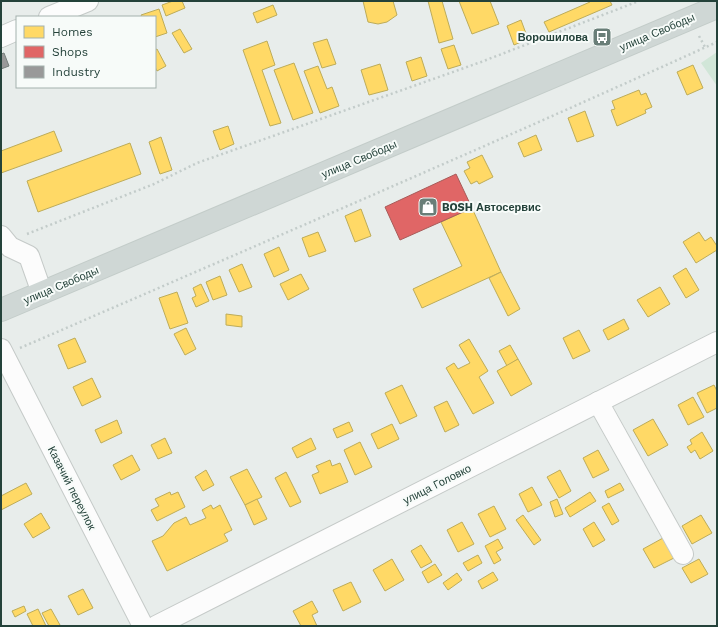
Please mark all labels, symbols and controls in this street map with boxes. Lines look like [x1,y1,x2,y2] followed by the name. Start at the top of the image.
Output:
[618,11,697,54] street label: улица Свободы
[16,16,156,88] legend
[52,25,93,39] text: Homes
[591,26,613,48] bus stop icon: Ворошилова
[518,31,589,44] place label: Ворошилова
[52,45,88,59] text: Shops
[52,65,101,79] text: Industry
[320,138,399,181] street label: улица Свободы
[417,196,439,218] shop icon: BOSH Автосервис
[442,201,541,214] place label: BOSH Автосервис
[22,264,101,307] street label: улица Свободы
[45,444,98,532] street label: Казачий переулок
[401,462,473,507] street label: улица Головко

